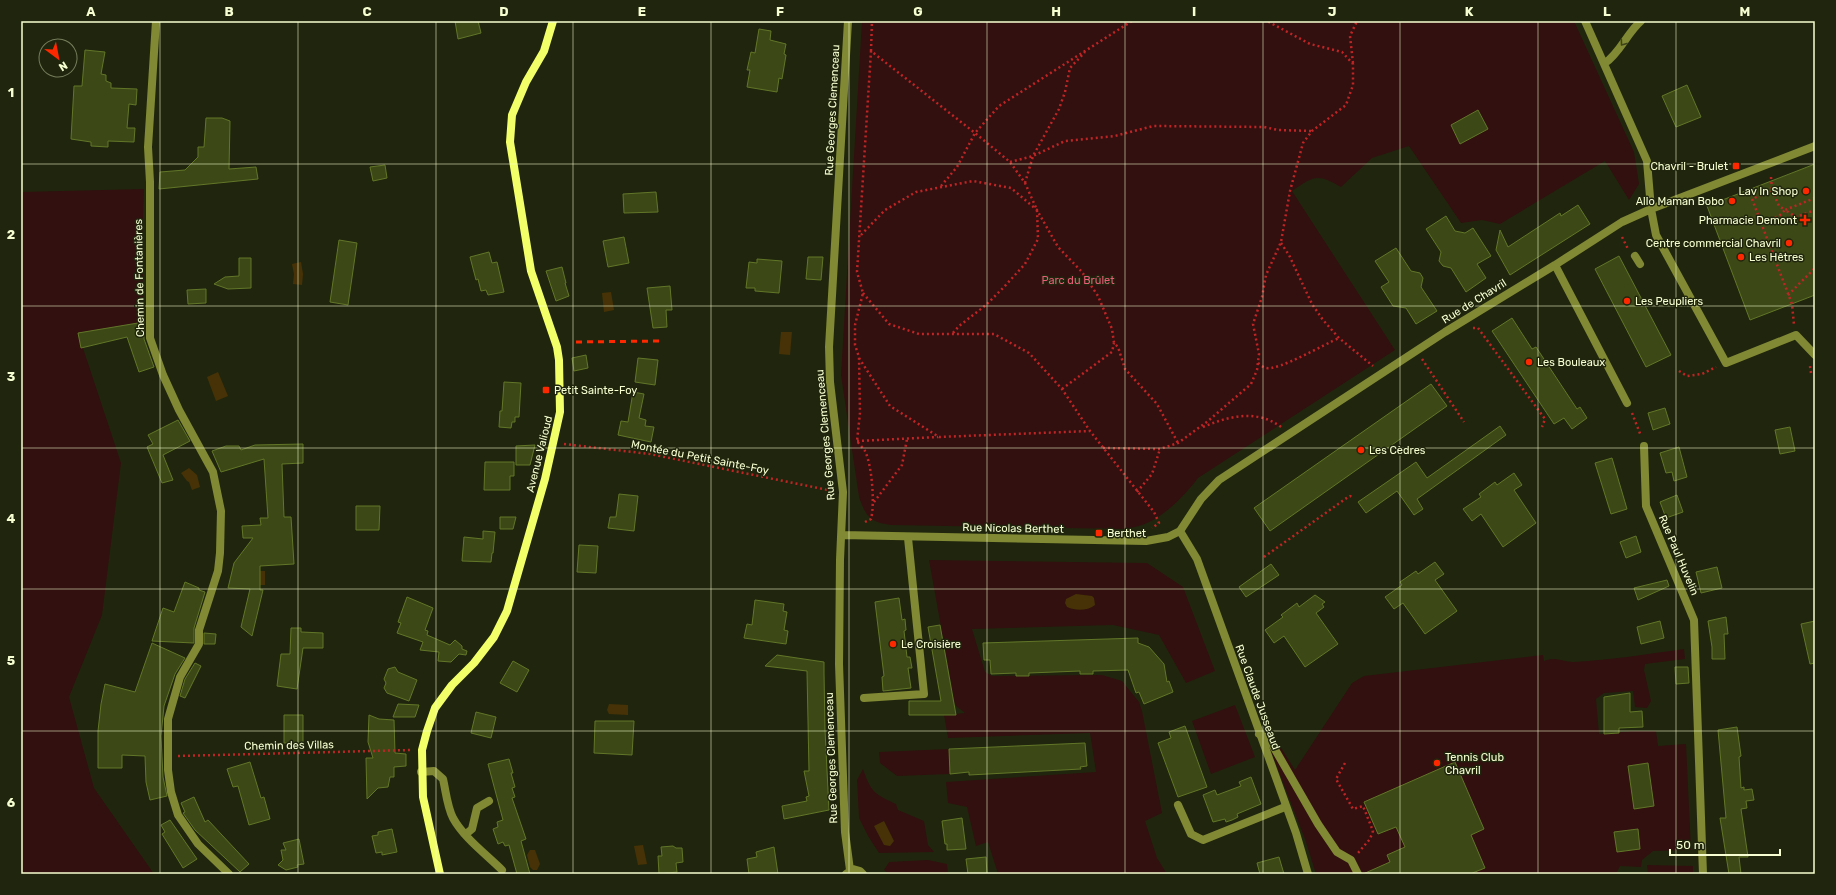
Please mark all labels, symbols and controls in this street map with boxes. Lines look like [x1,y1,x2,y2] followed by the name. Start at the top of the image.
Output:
[86,4,96,19] text: A
[224,4,234,19] text: B
[362,4,372,19] text: C
[499,4,509,19] text: D
[638,4,646,19] text: E
[776,4,784,19] text: F
[913,4,923,19] text: G
[1051,4,1061,19] text: H
[1192,4,1196,19] text: I
[1328,4,1336,19] text: J
[1465,4,1474,19] text: K
[1603,4,1611,19] text: L
[1740,4,1750,19] text: M
[38,38,78,78] north arrow
[1621,38,1628,45] one-way arrow
[823,44,842,176] street label: Rue Georges Clemenceau
[56,58,70,74] text: N
[8,85,14,100] text: 1
[1650,160,1729,173] place label: Chavril - Brulet
[1731,161,1741,171] marker: Chavril - Brulet
[1739,185,1798,198] place label: Lav In Shop
[1801,186,1811,196] marker: Lav In Shop
[1636,195,1724,208] place label: Allo Maman Bobo
[1727,196,1737,206] marker: Allo Maman Bobo
[1699,214,1798,227] place label: Pharmacie Demont
[1800,215,1810,225] marker: Pharmacie Demont
[132,218,147,337] street label: Chemin de Fontanières
[7,227,15,242] text: 2
[1646,237,1781,250] place label: Centre commercial Chavril
[1784,238,1794,248] marker: Centre commercial Chavril
[1749,251,1804,264] place label: Les Hêtres
[1736,252,1746,262] marker: Les Hêtres
[1042,274,1115,287] park label: Parc du Brûlet
[1440,276,1509,326] street label: Rue de Chavril
[1635,295,1704,308] place label: Les Peupliers
[1622,296,1632,306] marker: Les Peupliers
[1537,356,1605,369] place label: Les Bouleaux
[1524,357,1534,367] marker: Les Bouleaux
[7,369,16,384] text: 3
[813,369,838,501] street label: Rue Georges Clemenceau
[554,384,637,397] place label: Petit Sainte-Foy
[541,385,551,395] marker: Petit Sainte-Foy
[524,415,555,494] street label: Avenue Valioud
[630,438,770,477] street label: Montée du Petit Sainte-Foy
[1369,444,1426,457] place label: Les Cèdres
[1356,445,1366,455] marker: Les Cèdres
[7,511,16,526] text: 4
[1656,513,1701,597] street label: Rue Paul Huvelin
[962,521,1065,536] street label: Rue Nicolas Berthet
[1107,527,1147,540] place label: Berthet
[1094,528,1104,538] marker: Berthet
[901,638,961,651] place label: Le Croisière
[888,639,898,649] marker: Le Croisière
[1232,643,1283,752] street label: Rue Claude Jusseaud
[7,653,15,668] text: 5
[823,692,840,824] street label: Rue Georges Clemenceau
[244,738,334,753] street label: Chemin des Villas
[1445,751,1504,777] place label: Tennis Club Chavril
[1432,758,1442,768] marker: Tennis Club Chavril
[7,795,16,810] text: 6
[1670,831,1780,857] scale bar
[1676,838,1704,852] text: 50 m

